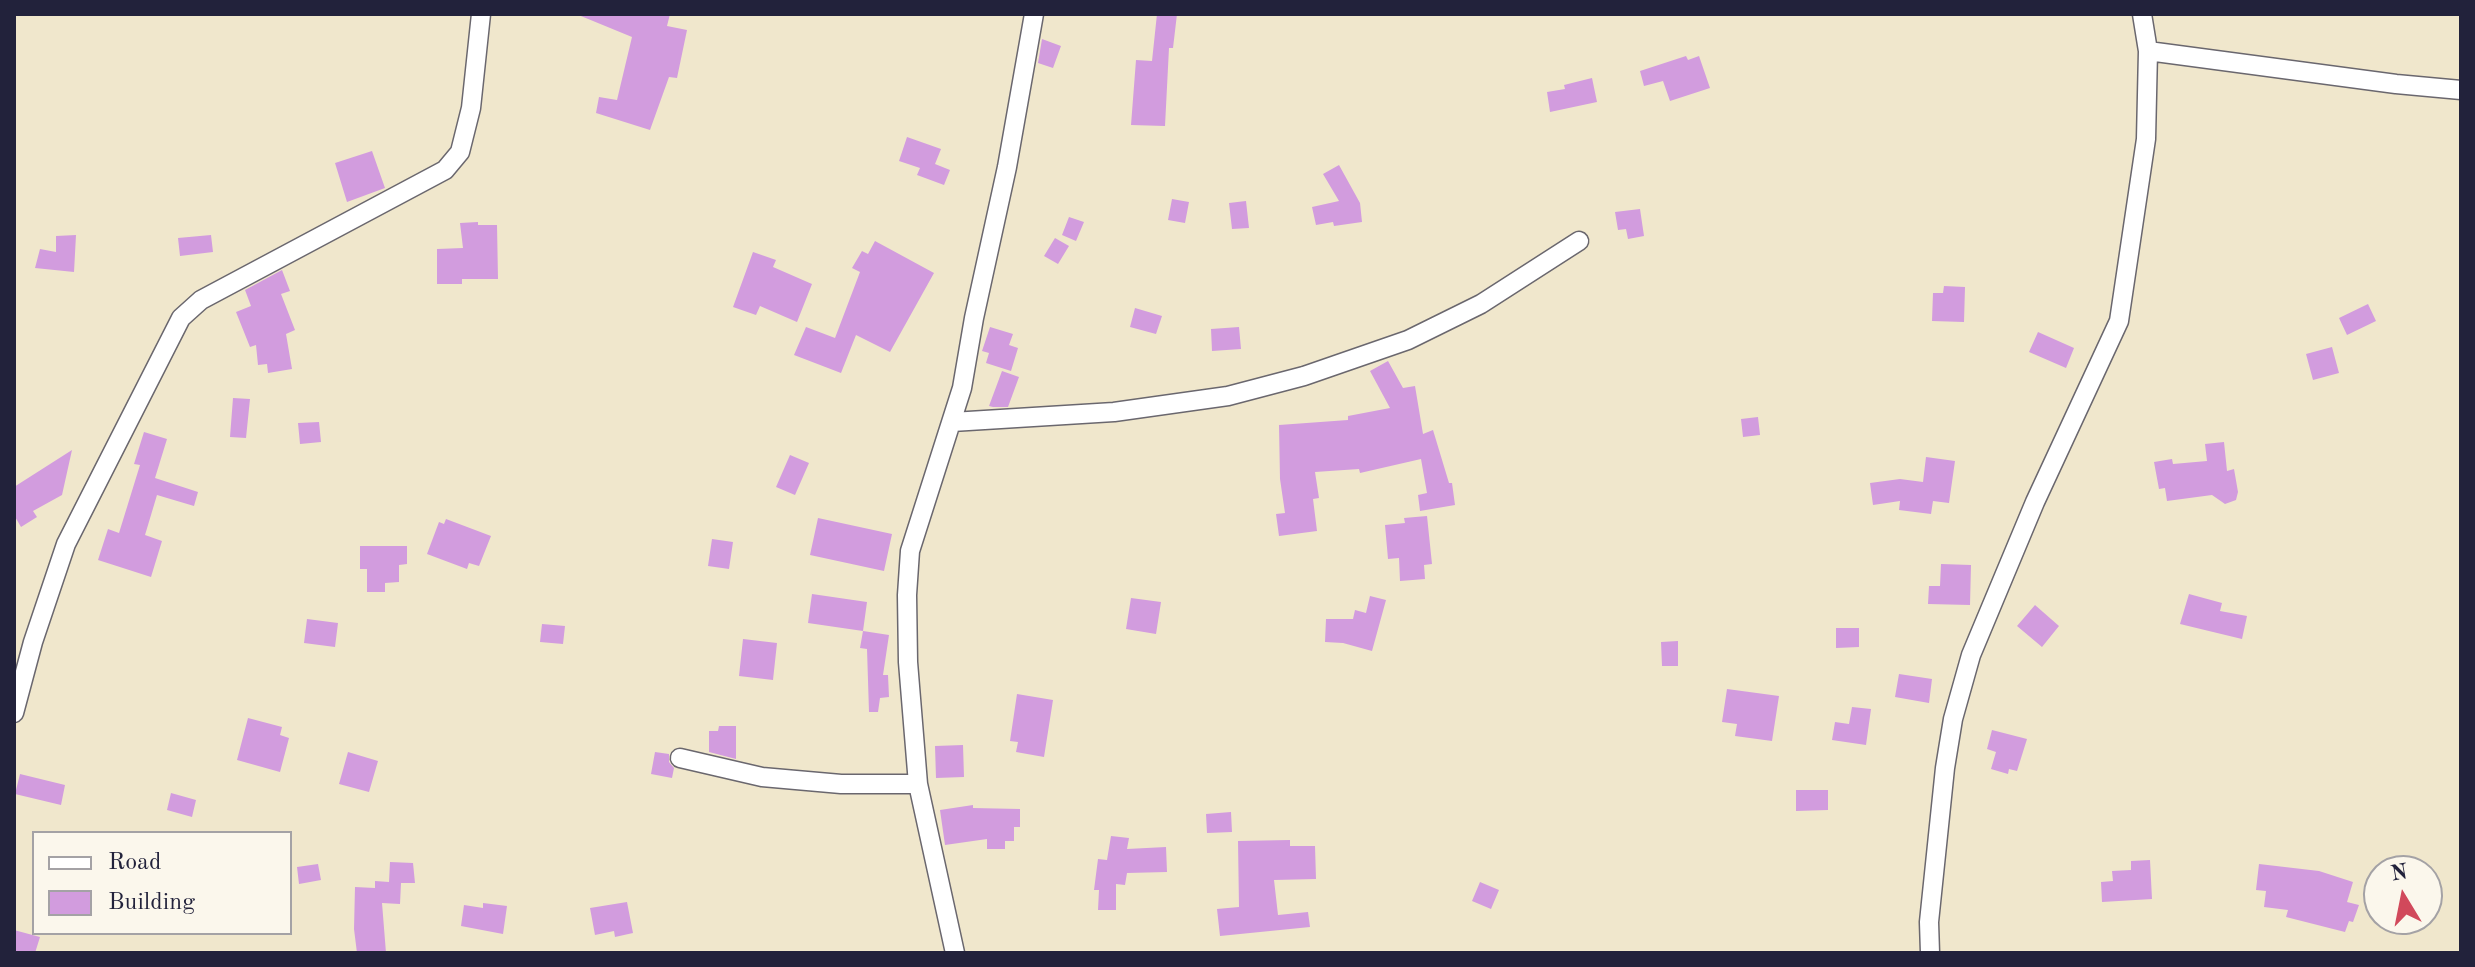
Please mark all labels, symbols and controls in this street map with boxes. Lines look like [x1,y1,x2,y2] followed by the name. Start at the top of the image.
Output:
[32,831,292,935] legend
[108,851,161,875] text: Road
[2363,855,2443,935] north arrow
[2389,861,2409,886] text: N
[108,891,195,915] text: Building

